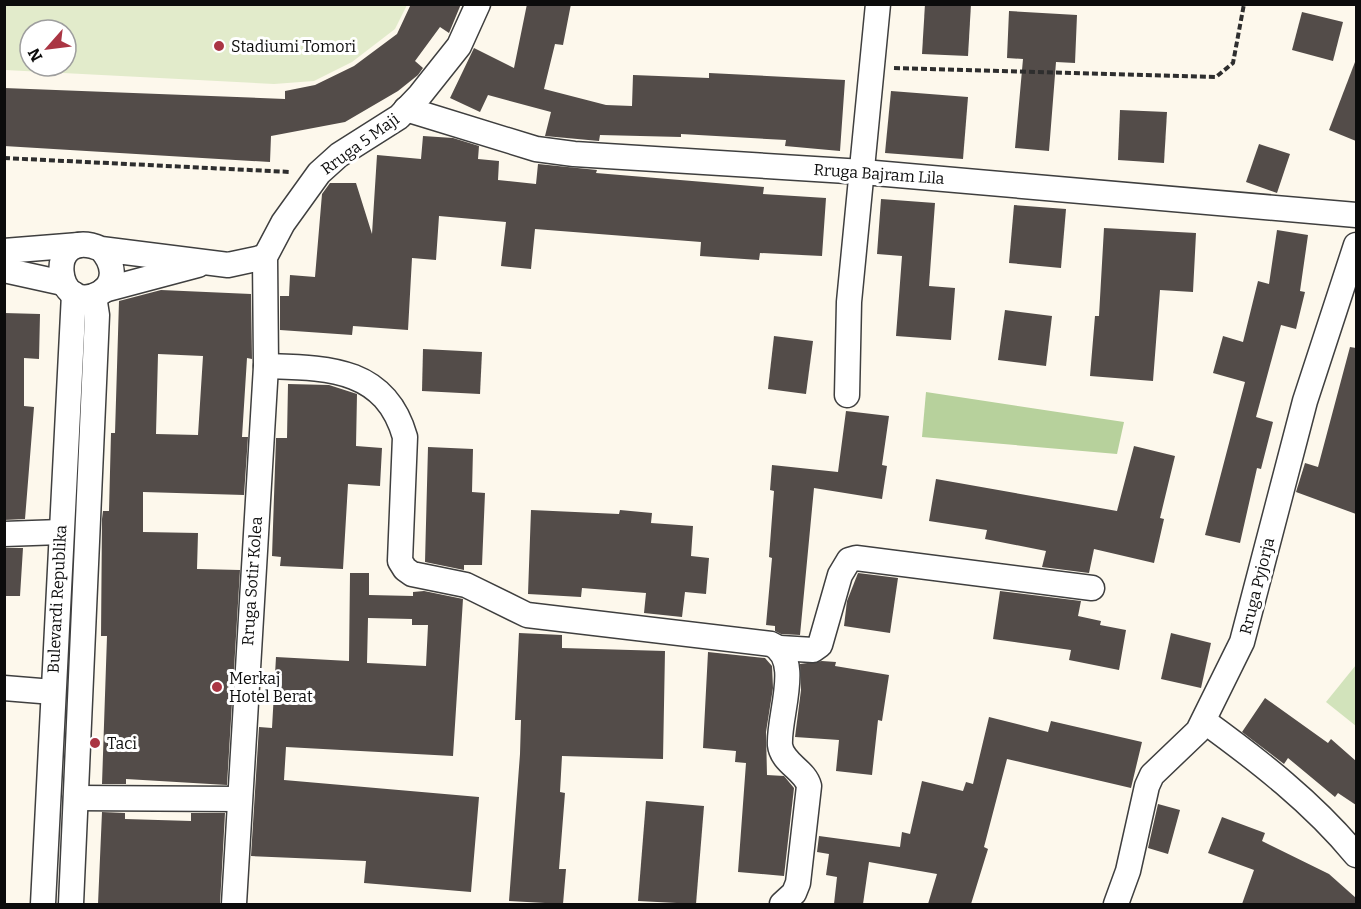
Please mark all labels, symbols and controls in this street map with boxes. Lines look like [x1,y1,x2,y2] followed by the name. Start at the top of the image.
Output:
[18,18,78,78] north arrow
[231,37,356,56] place label: Stadiumi Tomori
[212,39,226,53] marker: Stadiumi Tomori
[24,45,46,65] text: N
[317,109,403,179] street label: Rruga 5 Maji
[813,160,945,188] street label: Rruga Bajram Lila
[238,516,266,646] street label: Rruga Sotir Kolea
[44,524,70,674] street label: Bulevardi Republika
[1236,535,1278,636] street label: Rruga Pyjorja
[229,669,313,706] place label: Merkaj Hotel Berat
[210,680,224,694] marker: Merkaj Hotel Berat
[107,734,137,753] place label: Taci
[88,736,102,750] marker: Taci

